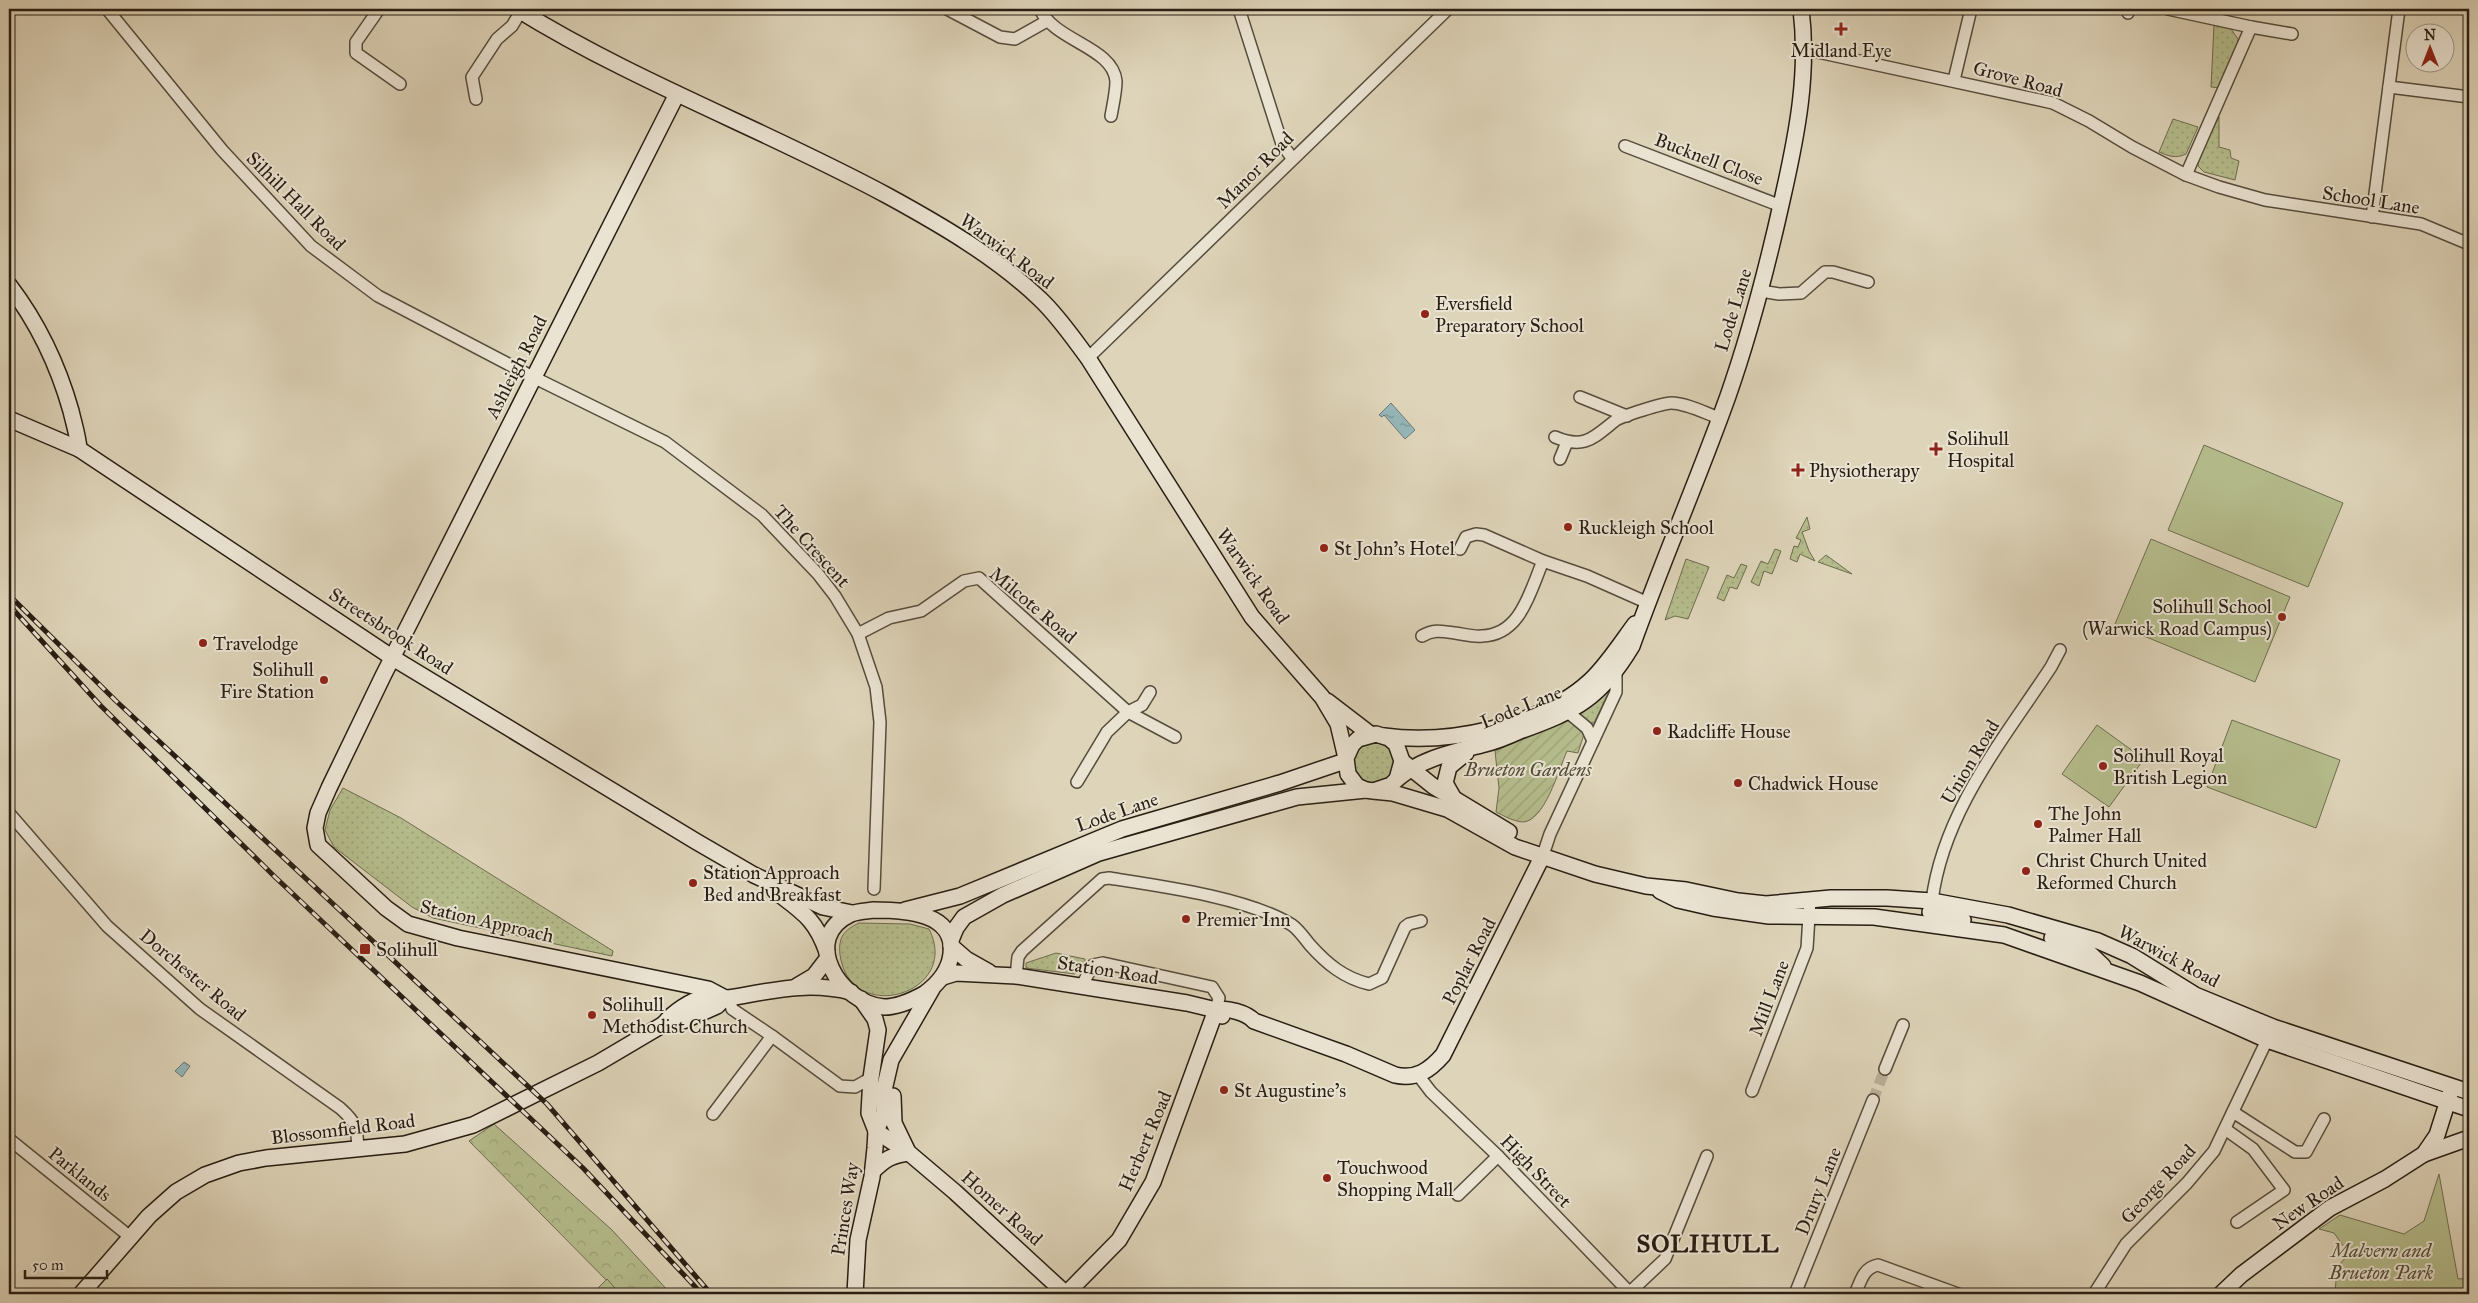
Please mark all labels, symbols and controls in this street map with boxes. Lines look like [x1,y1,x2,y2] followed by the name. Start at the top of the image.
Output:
[1834,22,1848,36] marker: Midland Eye
[2406,22,2456,72] north arrow
[2424,27,2436,44] text: N
[1790,39,1892,62] place label: Midland Eye
[1971,56,2066,102] street label: Grove Road
[1212,126,1299,213] street label: Manor Road
[1651,128,1767,190] street label: Bucknell Close
[242,147,351,256] street label: Silhill Hall Road
[2321,181,2421,219] street label: School Lane
[956,208,1059,294] street label: Warwick Road
[1709,266,1757,354] street label: Lode Lane
[1435,292,1585,337] place label: Eversfield Preparatory School
[1419,308,1431,320] marker: Eversfield Preparatory School
[480,311,553,424] street label: Ashleigh Road
[1947,427,2015,472] place label: Solihull Hospital
[1929,442,1943,456] marker: Solihull Hospital
[1809,459,1920,482] place label: Physiotherapy
[1791,463,1805,477] marker: Physiotherapy
[769,500,855,592] street label: The Crescent
[1578,516,1715,540] place label: Ruckleigh School
[1562,521,1574,533] marker: Ruckleigh School
[1212,524,1295,629] street label: Warwick Road
[1334,537,1456,561] place label: St John's Hotel
[1318,542,1330,554] marker: St John's Hotel
[985,562,1082,648] street label: Milcote Road
[325,582,458,680] street label: Streetsbrook Road
[2082,595,2273,641] place label: Solihull School (Warwick Road Campus)
[2276,611,2288,623] marker: Solihull School (Warwick Road Campus)
[213,632,299,656] place label: Travelodge
[197,637,209,649] marker: Travelodge
[220,658,315,703] place label: Solihull Fire Station
[318,674,330,686] marker: Solihull Fire Station
[1477,680,1565,734] street label: Lode Lane
[1936,715,2004,808] street label: Union Road
[1667,720,1791,743] place label: Radcliffe House
[1651,725,1663,737] marker: Radcliffe House
[2113,744,2227,790] place label: Solihull Royal British Legion
[1463,758,1592,781] park label: Brueton Gardens
[2097,760,2109,772] marker: Solihull Royal British Legion
[1748,772,1878,795] place label: Chadwick House
[1732,777,1744,789] marker: Chadwick House
[1073,787,1161,837] street label: Lode Lane
[2048,802,2142,847] place label: The John Palmer Hall
[2032,818,2044,830] marker: The John Palmer Hall
[2036,849,2207,894] place label: Christ Church United Reformed Church
[703,861,842,906] place label: Station Approach Bed and Breakfast
[2020,865,2032,877] marker: Christ Church United Reformed Church
[687,877,699,889] marker: Station Approach Bed and Breakfast
[418,894,557,948] street label: Station Approach
[1196,908,1291,931] place label: Premier Inn
[1180,913,1192,925] marker: Premier Inn
[1437,913,1501,1008] street label: Poplar Road
[2114,920,2224,993] street label: Warwick Road
[135,924,251,1026] street label: Dorchester Road
[376,938,439,961] place label: Solihull
[358,942,372,956] marker: Solihull
[1056,951,1161,989] street label: Station Road
[1744,957,1794,1039] street label: Mill Lane
[602,993,748,1038] place label: Solihull Methodist Church
[586,1009,598,1021] marker: Solihull Methodist Church
[1234,1079,1346,1103] place label: St Augustine's
[1218,1084,1230,1096] marker: St Augustine's
[1114,1087,1177,1195] street label: Herbert Road
[270,1109,417,1149] street label: Blossomfield Road
[1495,1130,1577,1213] street label: High Street
[2116,1139,2202,1229] street label: George Road
[44,1142,116,1206] street label: Parklands
[1790,1144,1846,1238] street label: Drury Lane
[1337,1156,1454,1202] place label: Touchwood Shopping Mall
[826,1160,864,1257] street label: Princes Way
[957,1166,1048,1251] street label: Homer Road
[2268,1171,2348,1235] street label: New Road
[1321,1172,1333,1184] marker: Touchwood Shopping Mall
[1636,1229,1780,1259] district label: SOLIHULL
[2328,1239,2434,1284] park label: Malvern and Brueton Park
[25,1248,108,1280] scale bar
[32,1256,64,1274] text: 50 m

